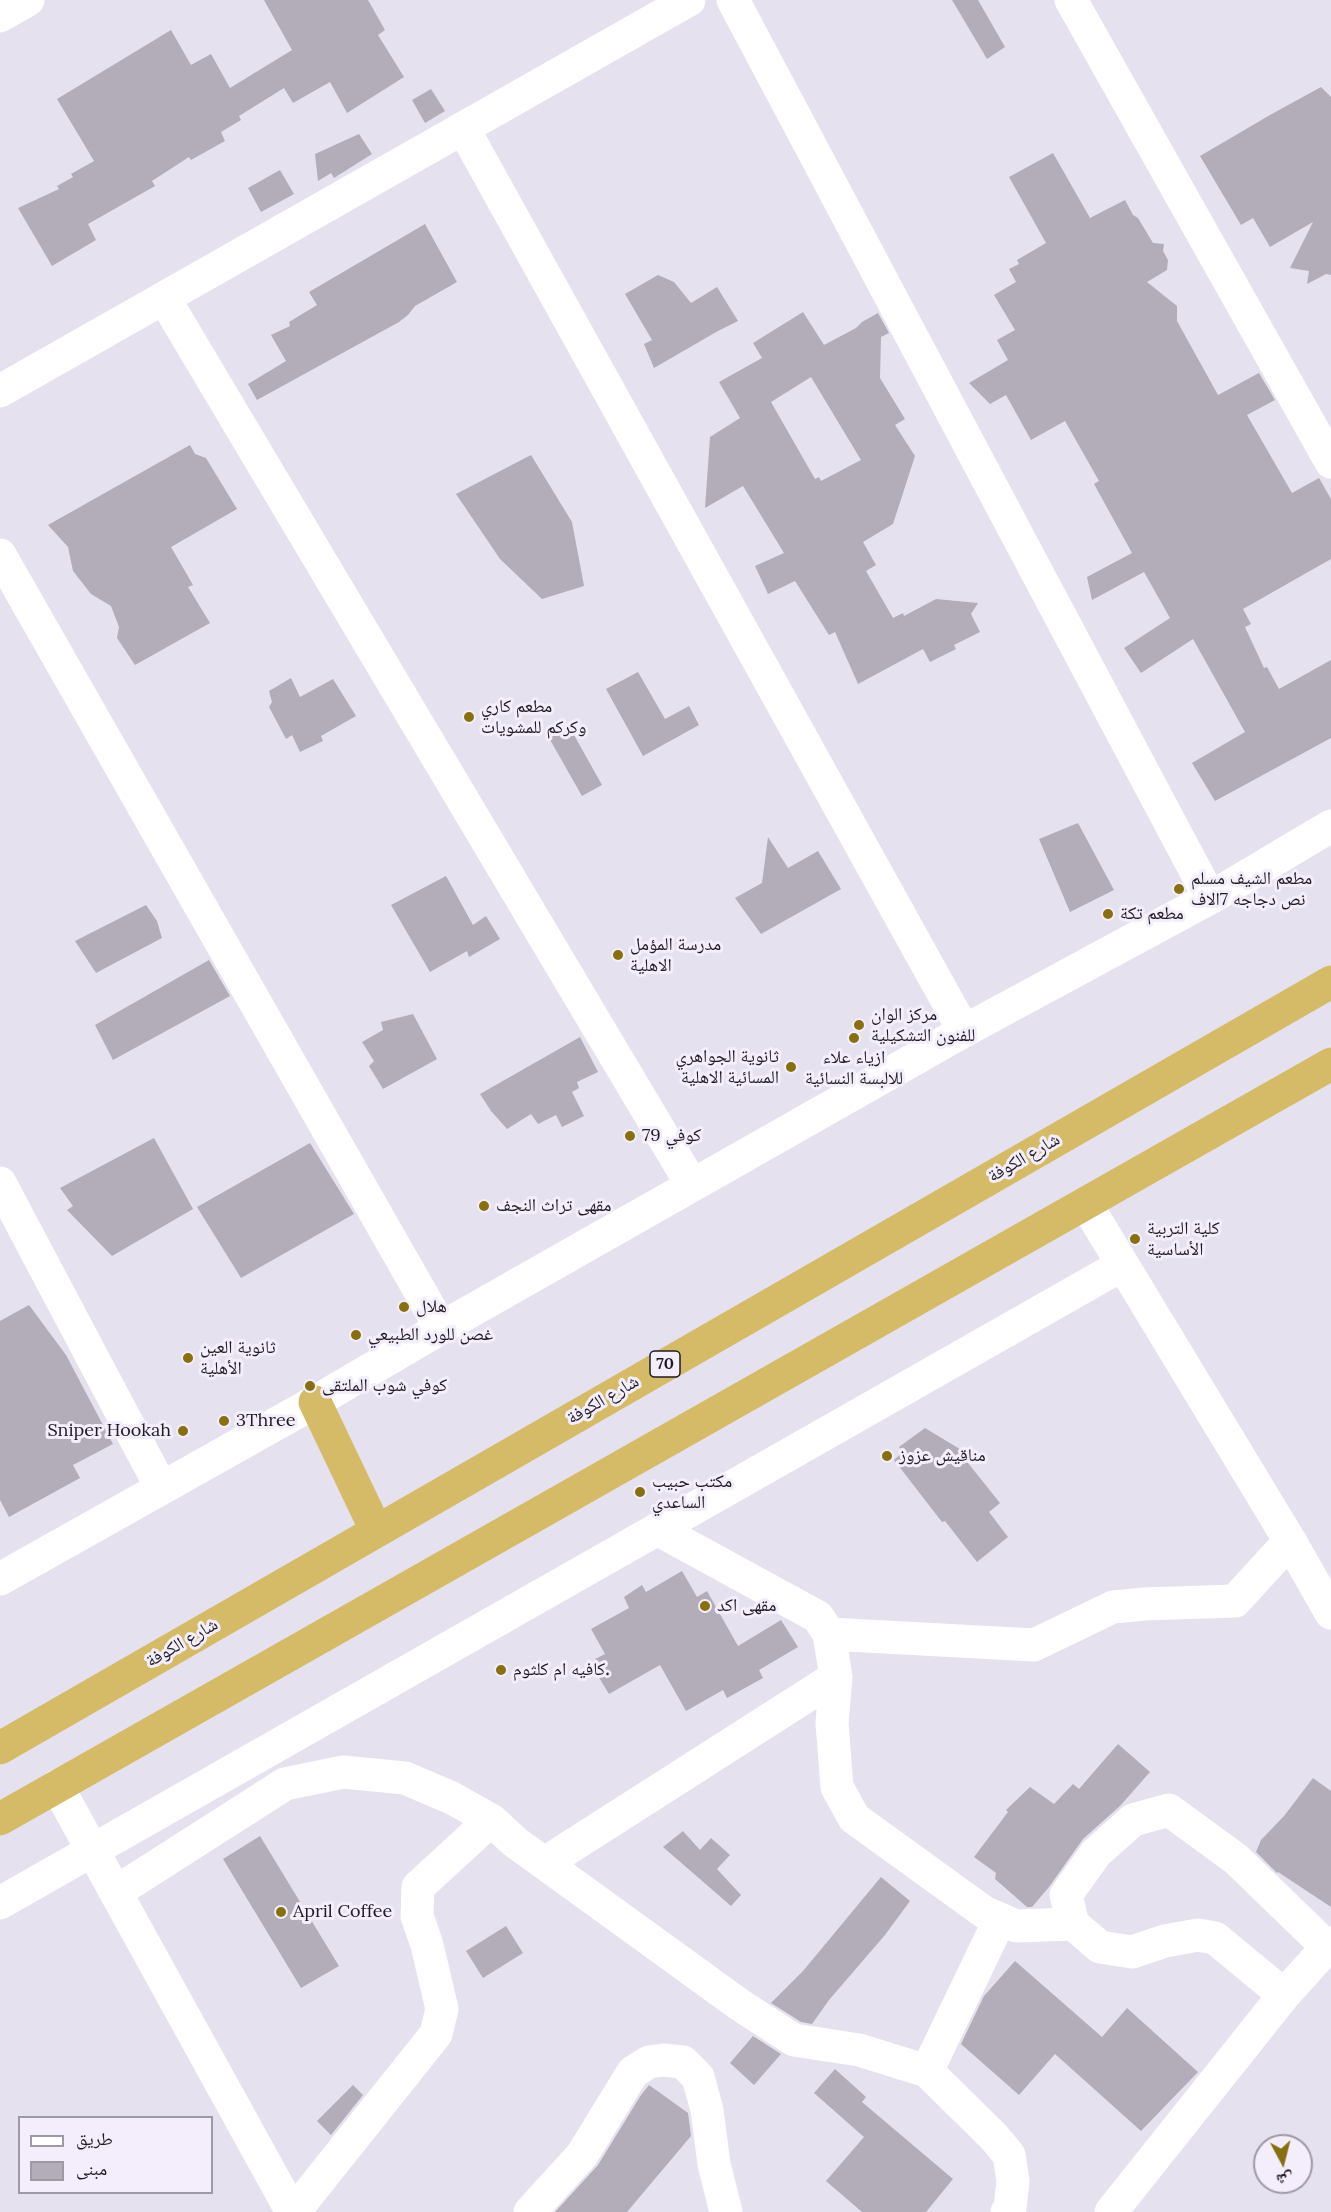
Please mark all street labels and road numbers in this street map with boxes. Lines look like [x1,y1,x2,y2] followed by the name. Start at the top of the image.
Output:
[984,1129,1064,1187] street label: شارع الكوفة
[650,1351,680,1377] road number: 70
[563,1371,643,1429] street label: شارع الكوفة
[142,1614,222,1672] street label: شارع الكوفة

